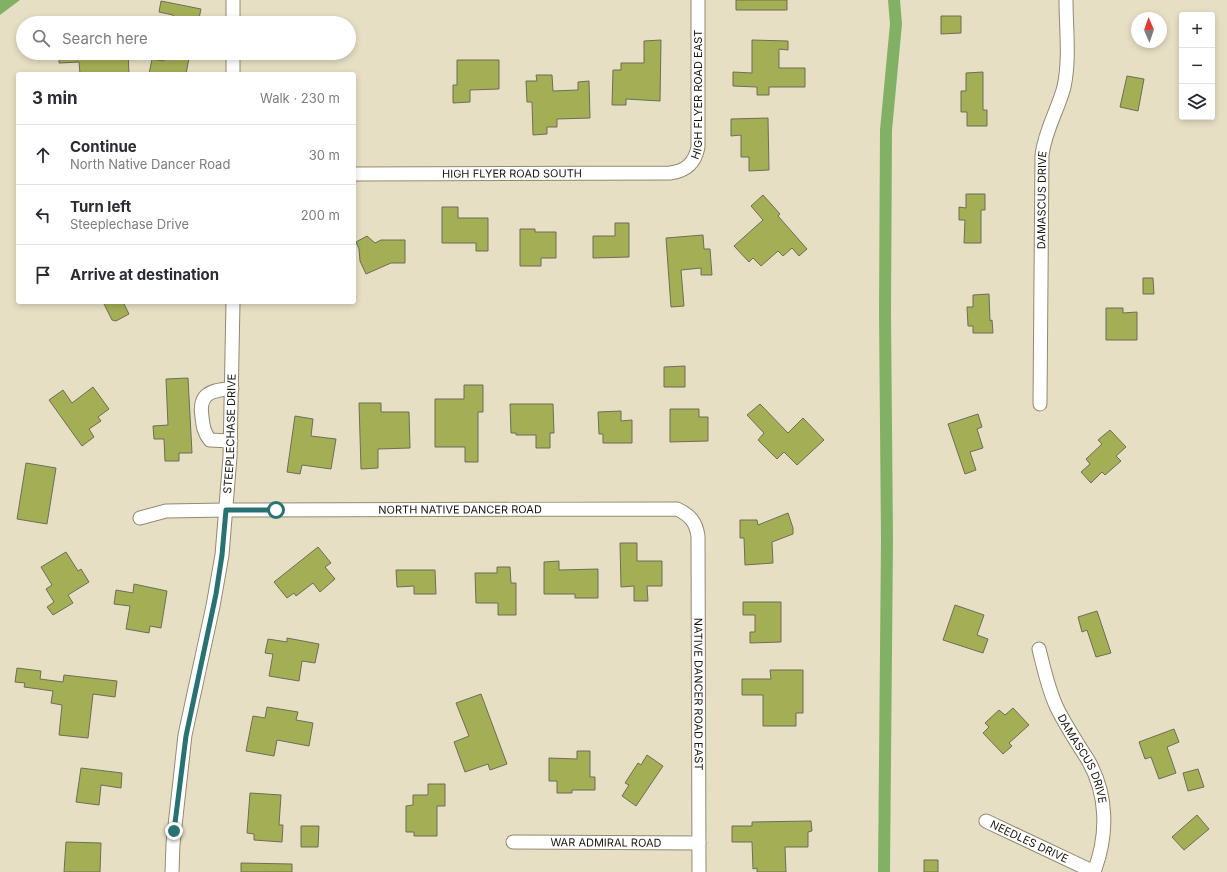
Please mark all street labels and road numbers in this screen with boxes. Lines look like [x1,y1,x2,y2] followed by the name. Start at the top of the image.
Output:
[688,30,705,161] street label: HIGH FLYER ROAD EAST
[1034,150,1049,249] street label: DAMASCUS DRIVE
[442,166,582,181] street label: HIGH FLYER ROAD SOUTH
[220,374,239,494] street label: STEEPLECHASE DRIVE
[378,502,542,517] street label: NORTH NATIVE DANCER ROAD
[691,618,706,771] street label: NATIVE DANCER ROAD EAST
[1055,712,1110,804] street label: DAMASCUS DRIVE
[988,817,1071,866] street label: NEEDLES DRIVE
[550,835,662,850] street label: WAR ADMIRAL ROAD

